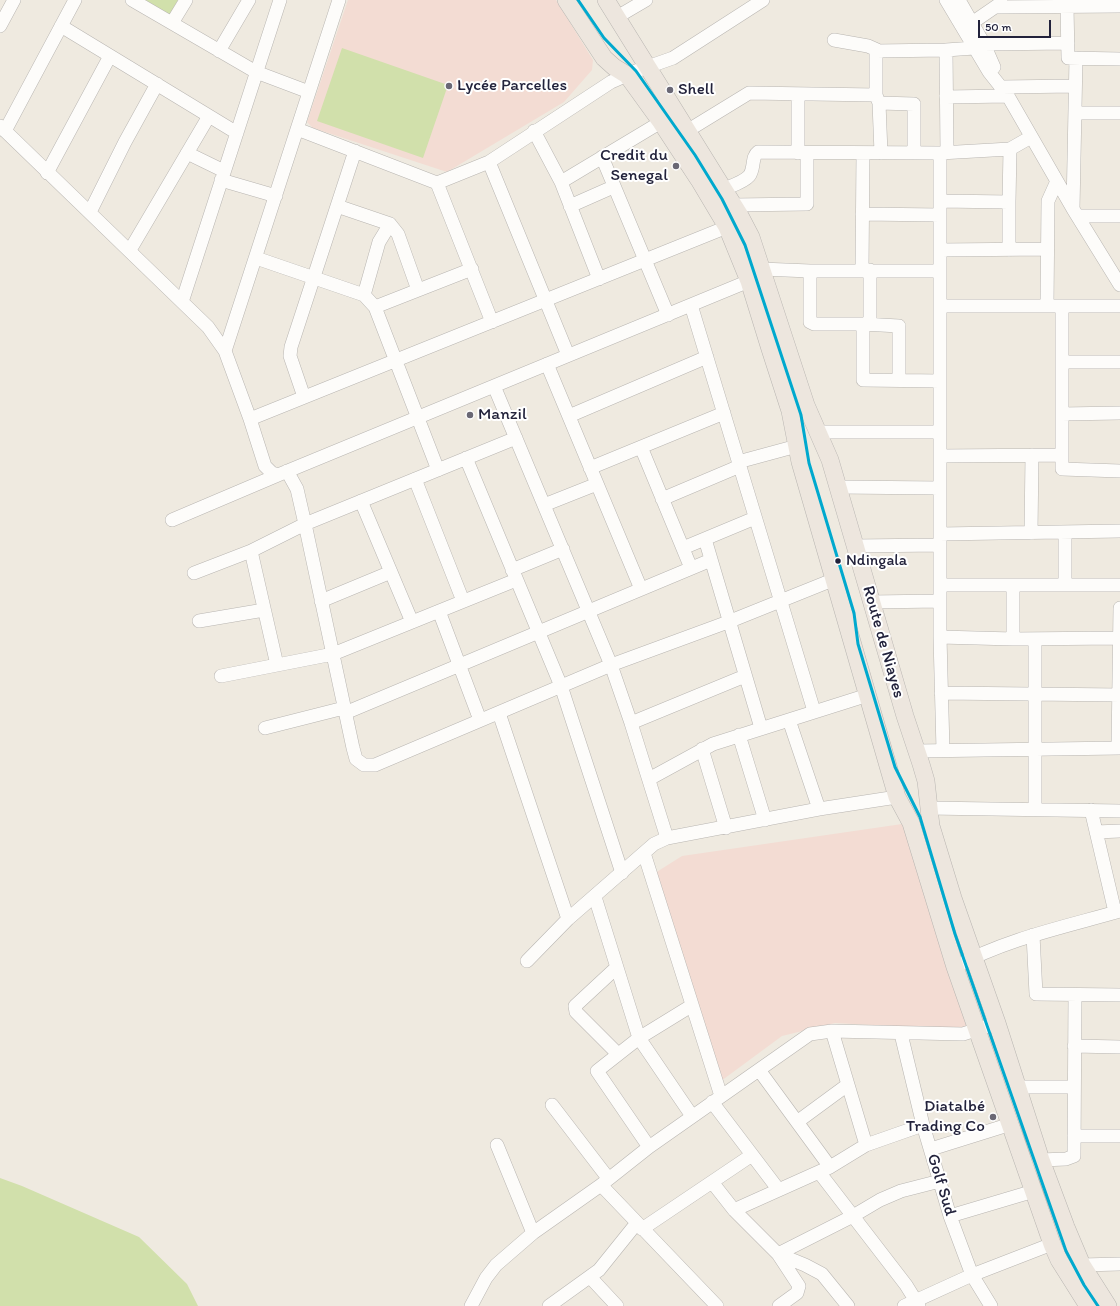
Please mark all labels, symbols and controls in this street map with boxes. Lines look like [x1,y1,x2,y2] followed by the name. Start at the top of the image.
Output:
[980,12,1053,38] scale bar
[985,20,1011,34] text: 50 m
[457,76,567,96] place label: Lycée Parcelles
[678,80,714,100] place label: Shell
[444,81,454,91] marker: Lycée Parcelles
[665,85,675,95] marker: Shell
[600,146,668,186] place label: Credit du Senegal
[671,161,681,171] marker: Credit du Senegal
[478,405,527,425] place label: Manzil
[465,410,475,420] marker: Manzil
[846,551,907,571] place label: Ndingala
[833,556,843,566] marker: Ndingala
[857,584,909,700] street label: Route de Niayes
[906,1097,985,1137] place label: Diatalbé Trading Co
[988,1112,998,1122] marker: Diatalbé Trading Co
[922,1152,960,1218] street label: Golf Sud

